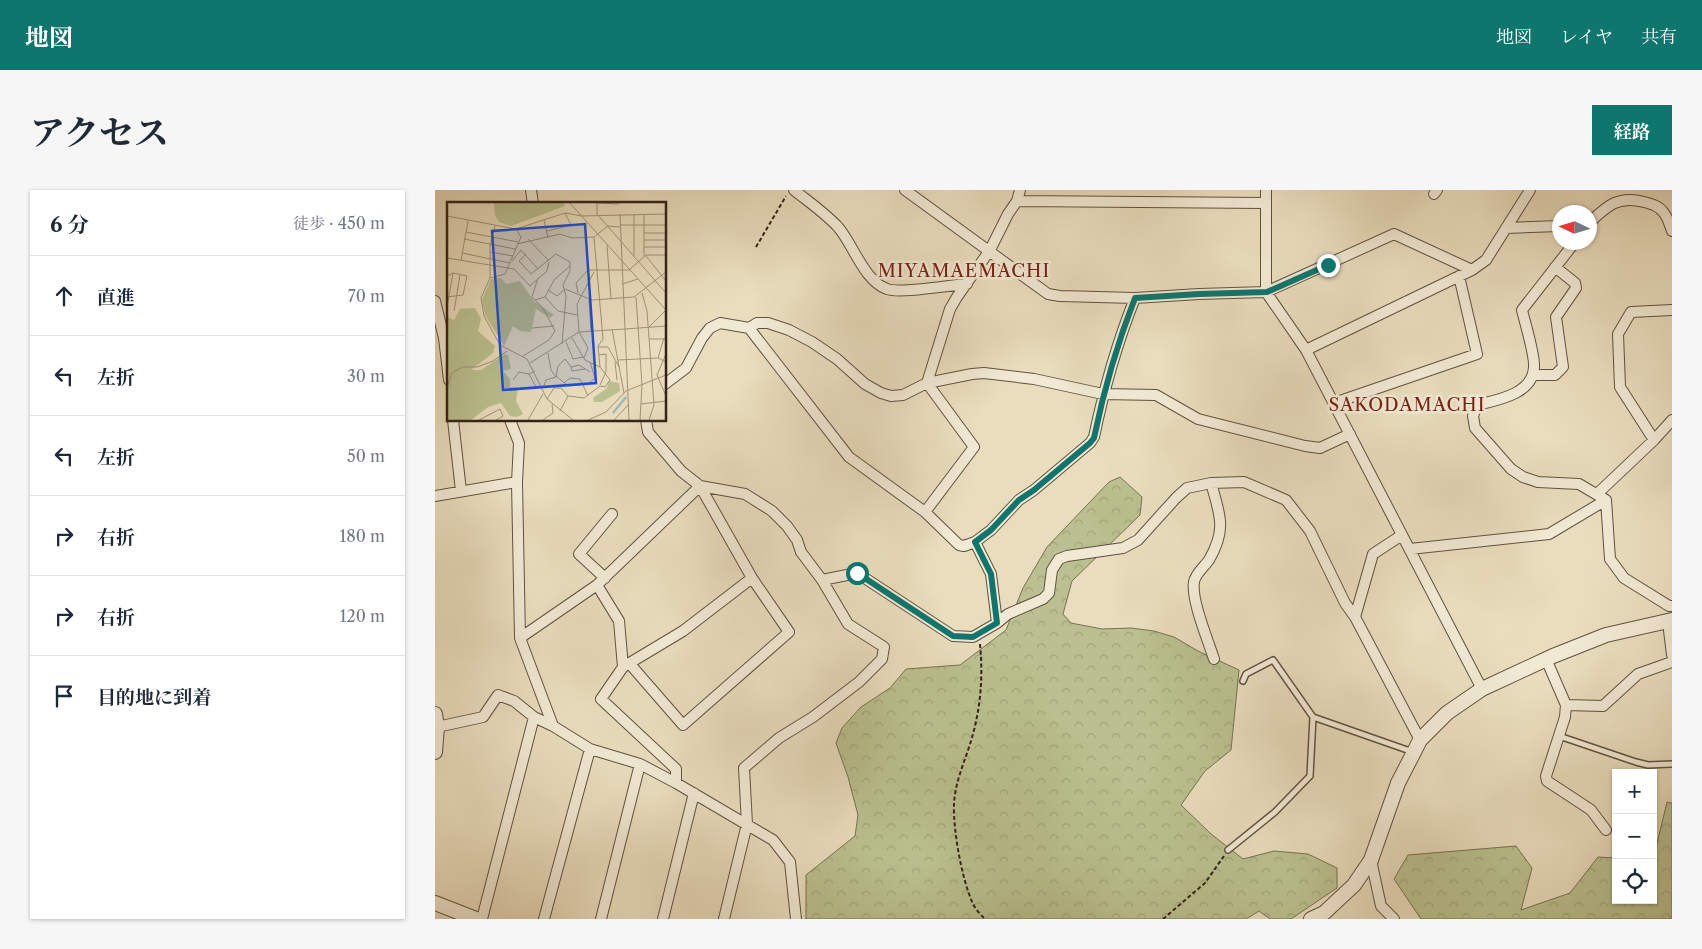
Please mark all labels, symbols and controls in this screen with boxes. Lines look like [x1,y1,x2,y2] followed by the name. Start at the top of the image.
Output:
[25,23,73,52] text: 地図
[1496,26,1532,48] text: 地図
[1560,26,1613,48] text: レイヤ
[1641,26,1677,48] text: 共有
[1592,105,1672,155] button: 経路
[30,111,169,154] text: アクセス
[447,202,666,421] inset map
[1552,205,1597,250] north arrow
[50,212,89,237] text: 6 分
[293,213,385,233] text: 徒歩 · 450 m
[1317,254,1340,277] route end
[878,260,1050,282] district label: MIYAMAEMACHI
[50,282,78,310] icon: ahead
[97,286,135,309] text: 直進
[348,286,385,306] text: 70 m
[50,362,78,390] icon: left
[97,366,135,389] text: 左折
[347,366,385,386] text: 30 m
[1329,394,1486,416] district label: SAKODAMACHI
[50,442,78,470] icon: left
[97,446,135,469] text: 左折
[347,446,385,466] text: 50 m
[50,522,78,550] icon: right
[97,526,135,549] text: 右折
[339,526,385,546] text: 180 m
[846,562,869,585] route start
[50,602,78,630] icon: right
[97,606,135,629] text: 右折
[340,606,385,626] text: 120 m
[50,682,78,710] icon: arrive
[97,686,211,709] text: 目的地に到着
[1612,769,1657,904] map controls
[1612,769,1657,814] button: +
[1612,814,1657,859] button: −
[1612,859,1657,904] button: locate

